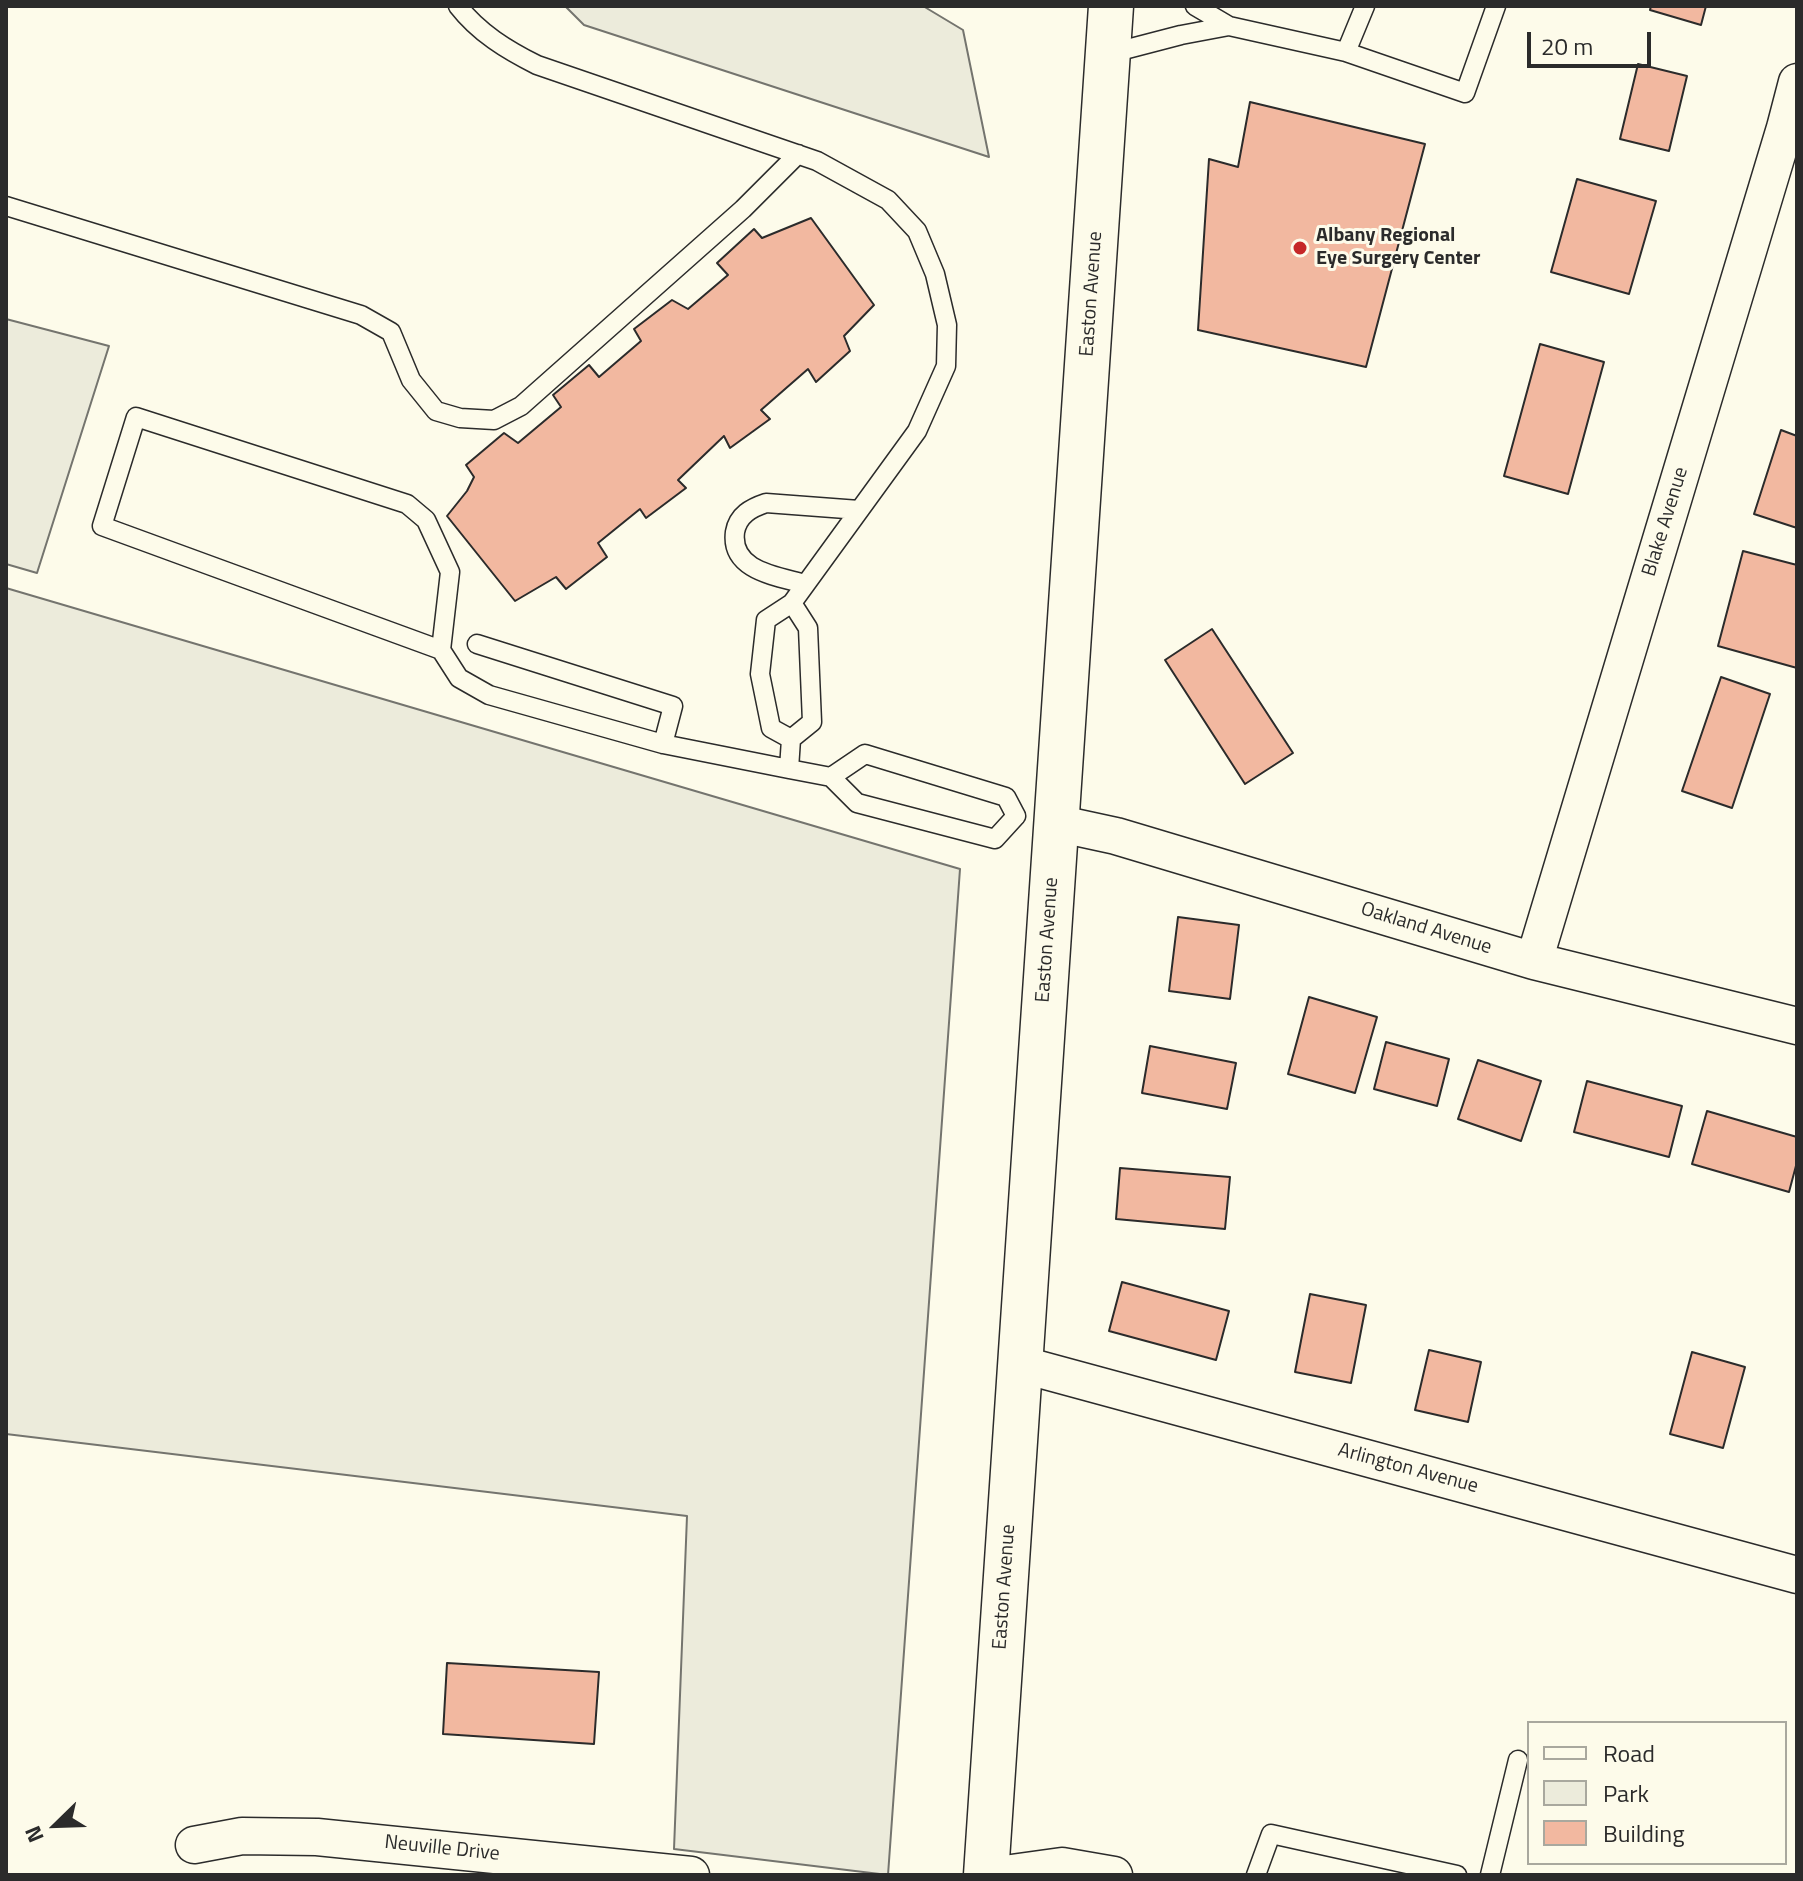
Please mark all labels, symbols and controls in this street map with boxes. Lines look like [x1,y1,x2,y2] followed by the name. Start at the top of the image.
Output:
[1531,16,1655,66] scale bar
[1541,28,1593,64] text: 20 m
[1316,224,1480,271] place label: Albany Regional Eye Surgery Center
[1076,230,1108,358] street label: Easton Avenue
[1291,239,1309,257] marker: Albany Regional Eye Surgery Center
[1638,464,1694,580] street label: Blake Avenue
[1032,876,1064,1004] street label: Easton Avenue
[1358,898,1494,960] street label: Oakland Avenue
[1335,1439,1481,1499] street label: Arlington Avenue
[989,1523,1021,1651] street label: Easton Avenue
[1527,1721,1787,1865] legend
[1603,1735,1655,1771] text: Road
[1603,1775,1649,1811] text: Park
[16,1785,96,1865] north arrow
[1603,1815,1685,1851] text: Building
[15,1821,53,1848] text: N
[383,1831,501,1867] street label: Neuville Drive

